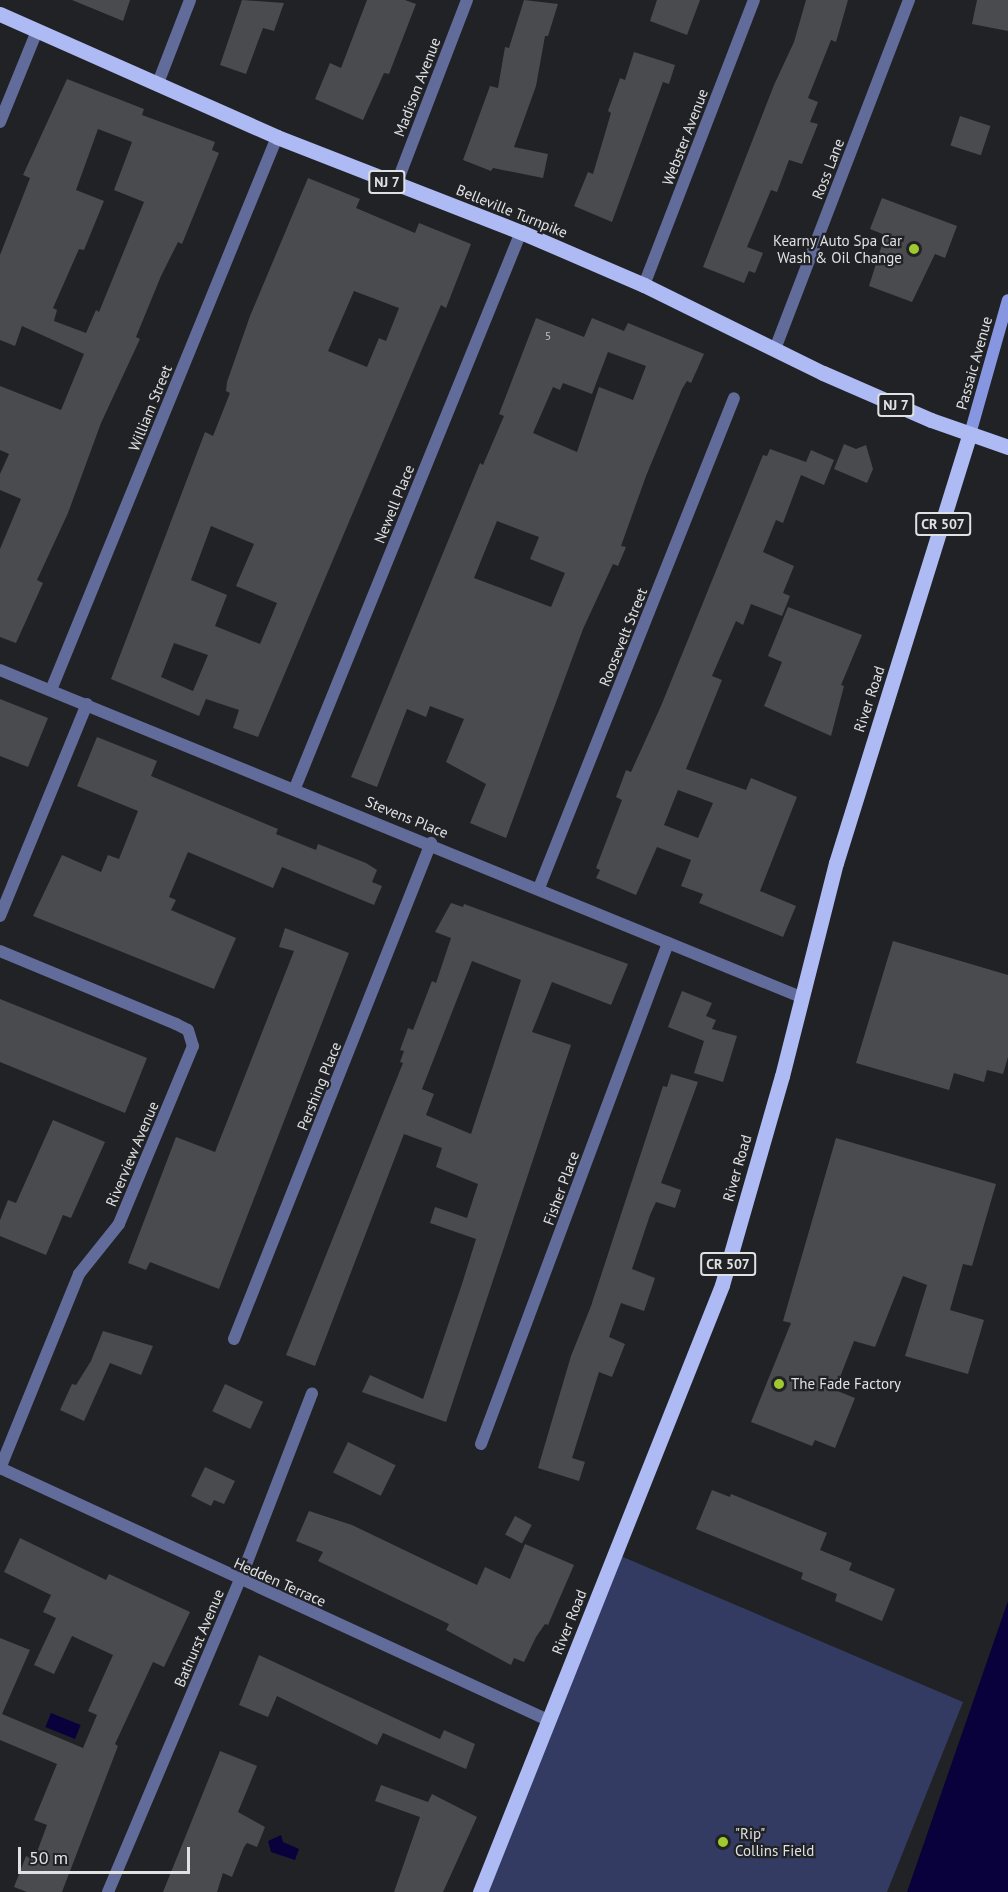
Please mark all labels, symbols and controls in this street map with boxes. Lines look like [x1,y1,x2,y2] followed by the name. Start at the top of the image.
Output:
[390,35,444,139] street label: Madison Avenue
[658,86,712,188] street label: Webster Avenue
[808,136,848,202] street label: Ross Lane
[368,171,406,193] road number: NJ 7
[453,180,571,242] street label: Belleville Turnpike
[772,231,902,266] place label: Kearny Auto Spa Car Wash & Oil Change
[907,242,921,256] marker: Kearny Auto Spa Car Wash & Oil Change
[952,314,996,412] street label: Passaic Avenue
[545,329,551,343] house number: 5
[125,362,175,454] street label: William Street
[876,394,916,416] road number: NJ 7
[370,462,418,546] street label: Newell Place
[914,513,972,535] road number: CR 507
[595,585,651,689] street label: Roosevelt Street
[850,664,888,734] street label: River Road
[363,792,451,842] street label: Stevens Place
[293,1039,345,1133] street label: Pershing Place
[102,1098,162,1210] street label: Riverview Avenue
[719,1133,755,1203] street label: River Road
[539,1149,583,1227] street label: Fisher Place
[700,1253,756,1275] road number: CR 507
[791,1375,901,1393] place label: The Fade Factory
[772,1377,786,1391] marker: The Fade Factory
[231,1554,329,1610] street label: Hedden Terrace
[170,1586,228,1690] street label: Bathurst Avenue
[548,1587,590,1657] street label: River Road
[735,1824,814,1859] place label: "Rip" Collins Field
[21,1835,194,1873] scale bar
[716,1835,730,1849] marker: "Rip" Collins Field
[29,1846,68,1869] text: 50 m

